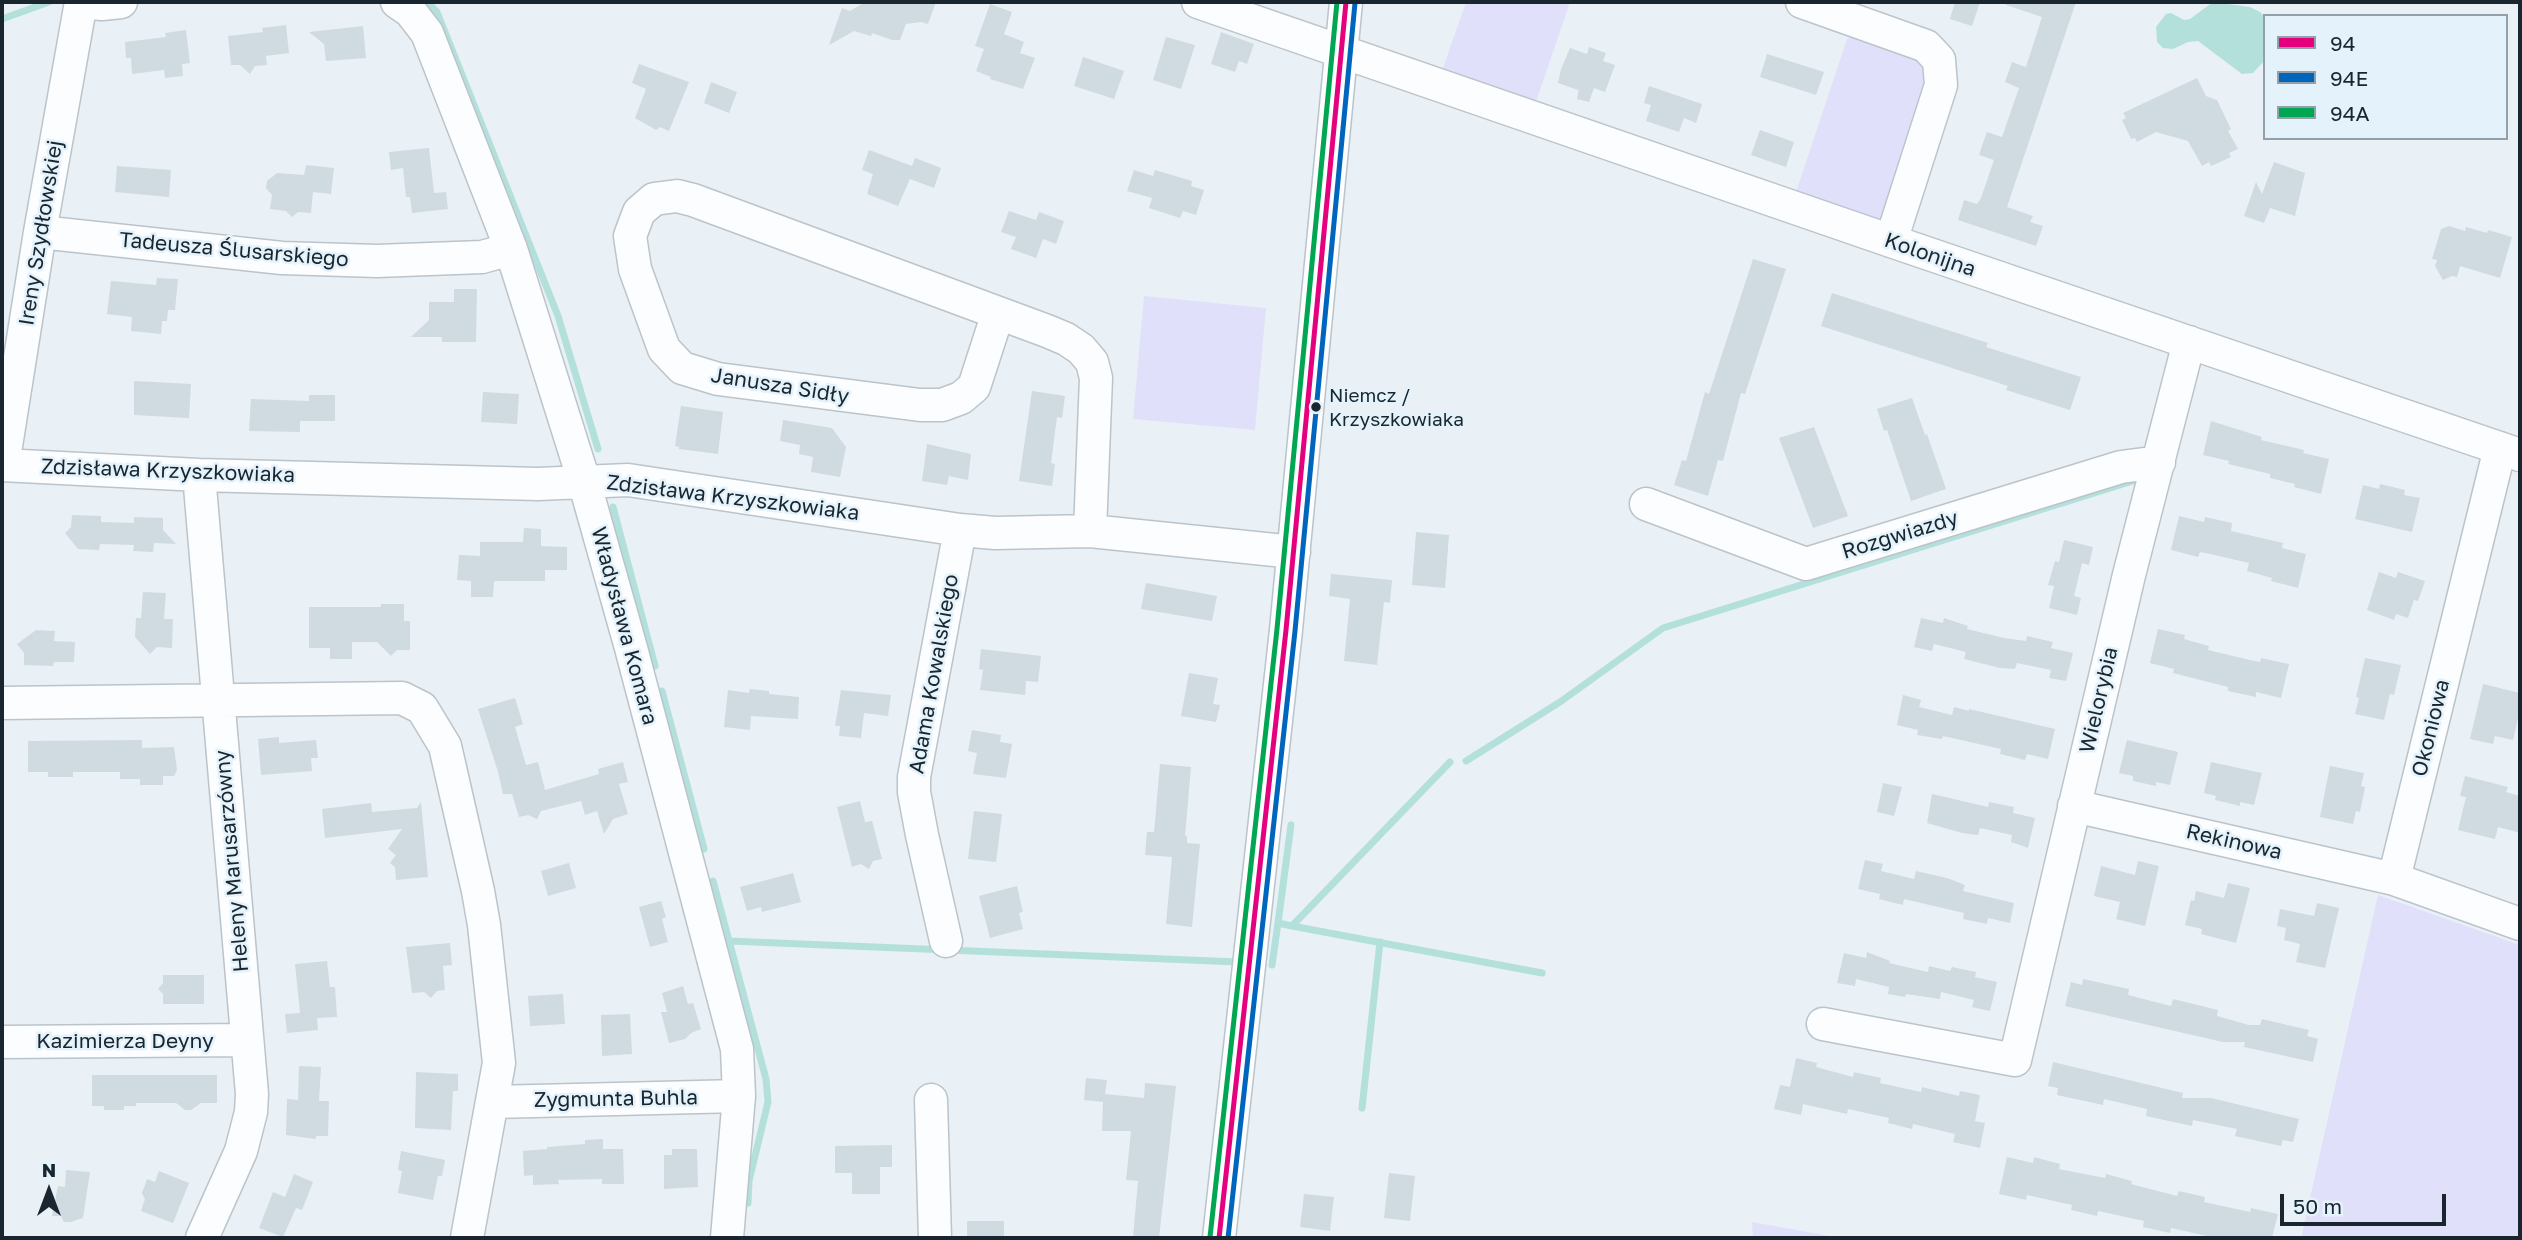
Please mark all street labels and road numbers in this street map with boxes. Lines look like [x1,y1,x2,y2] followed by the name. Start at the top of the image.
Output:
[14,138,68,328] street label: Ireny Szydłowskiej
[118,227,350,273] street label: Tadeusza Ślusarskiego
[1881,228,1979,282] street label: Kolonijna
[709,363,851,409] street label: Janusza Sidły
[40,454,296,488] street label: Zdzisława Krzyszkowiaka
[605,470,861,526] street label: Zdzisława Krzyszkowiaka
[1839,505,1961,565] street label: Rozgwiazdy
[585,524,663,728] street label: Władysława Komara
[904,572,964,776] street label: Adama Kowalskiego
[2075,645,2123,755] street label: Wielorybia
[2407,677,2455,779] street label: Okoniowa
[210,749,254,973] street label: Heleny Marusarzówny
[2184,819,2284,865] street label: Rekinowa
[36,1028,214,1054] street label: Kazimierza Deyny
[534,1085,698,1113] street label: Zygmunta Buhla

